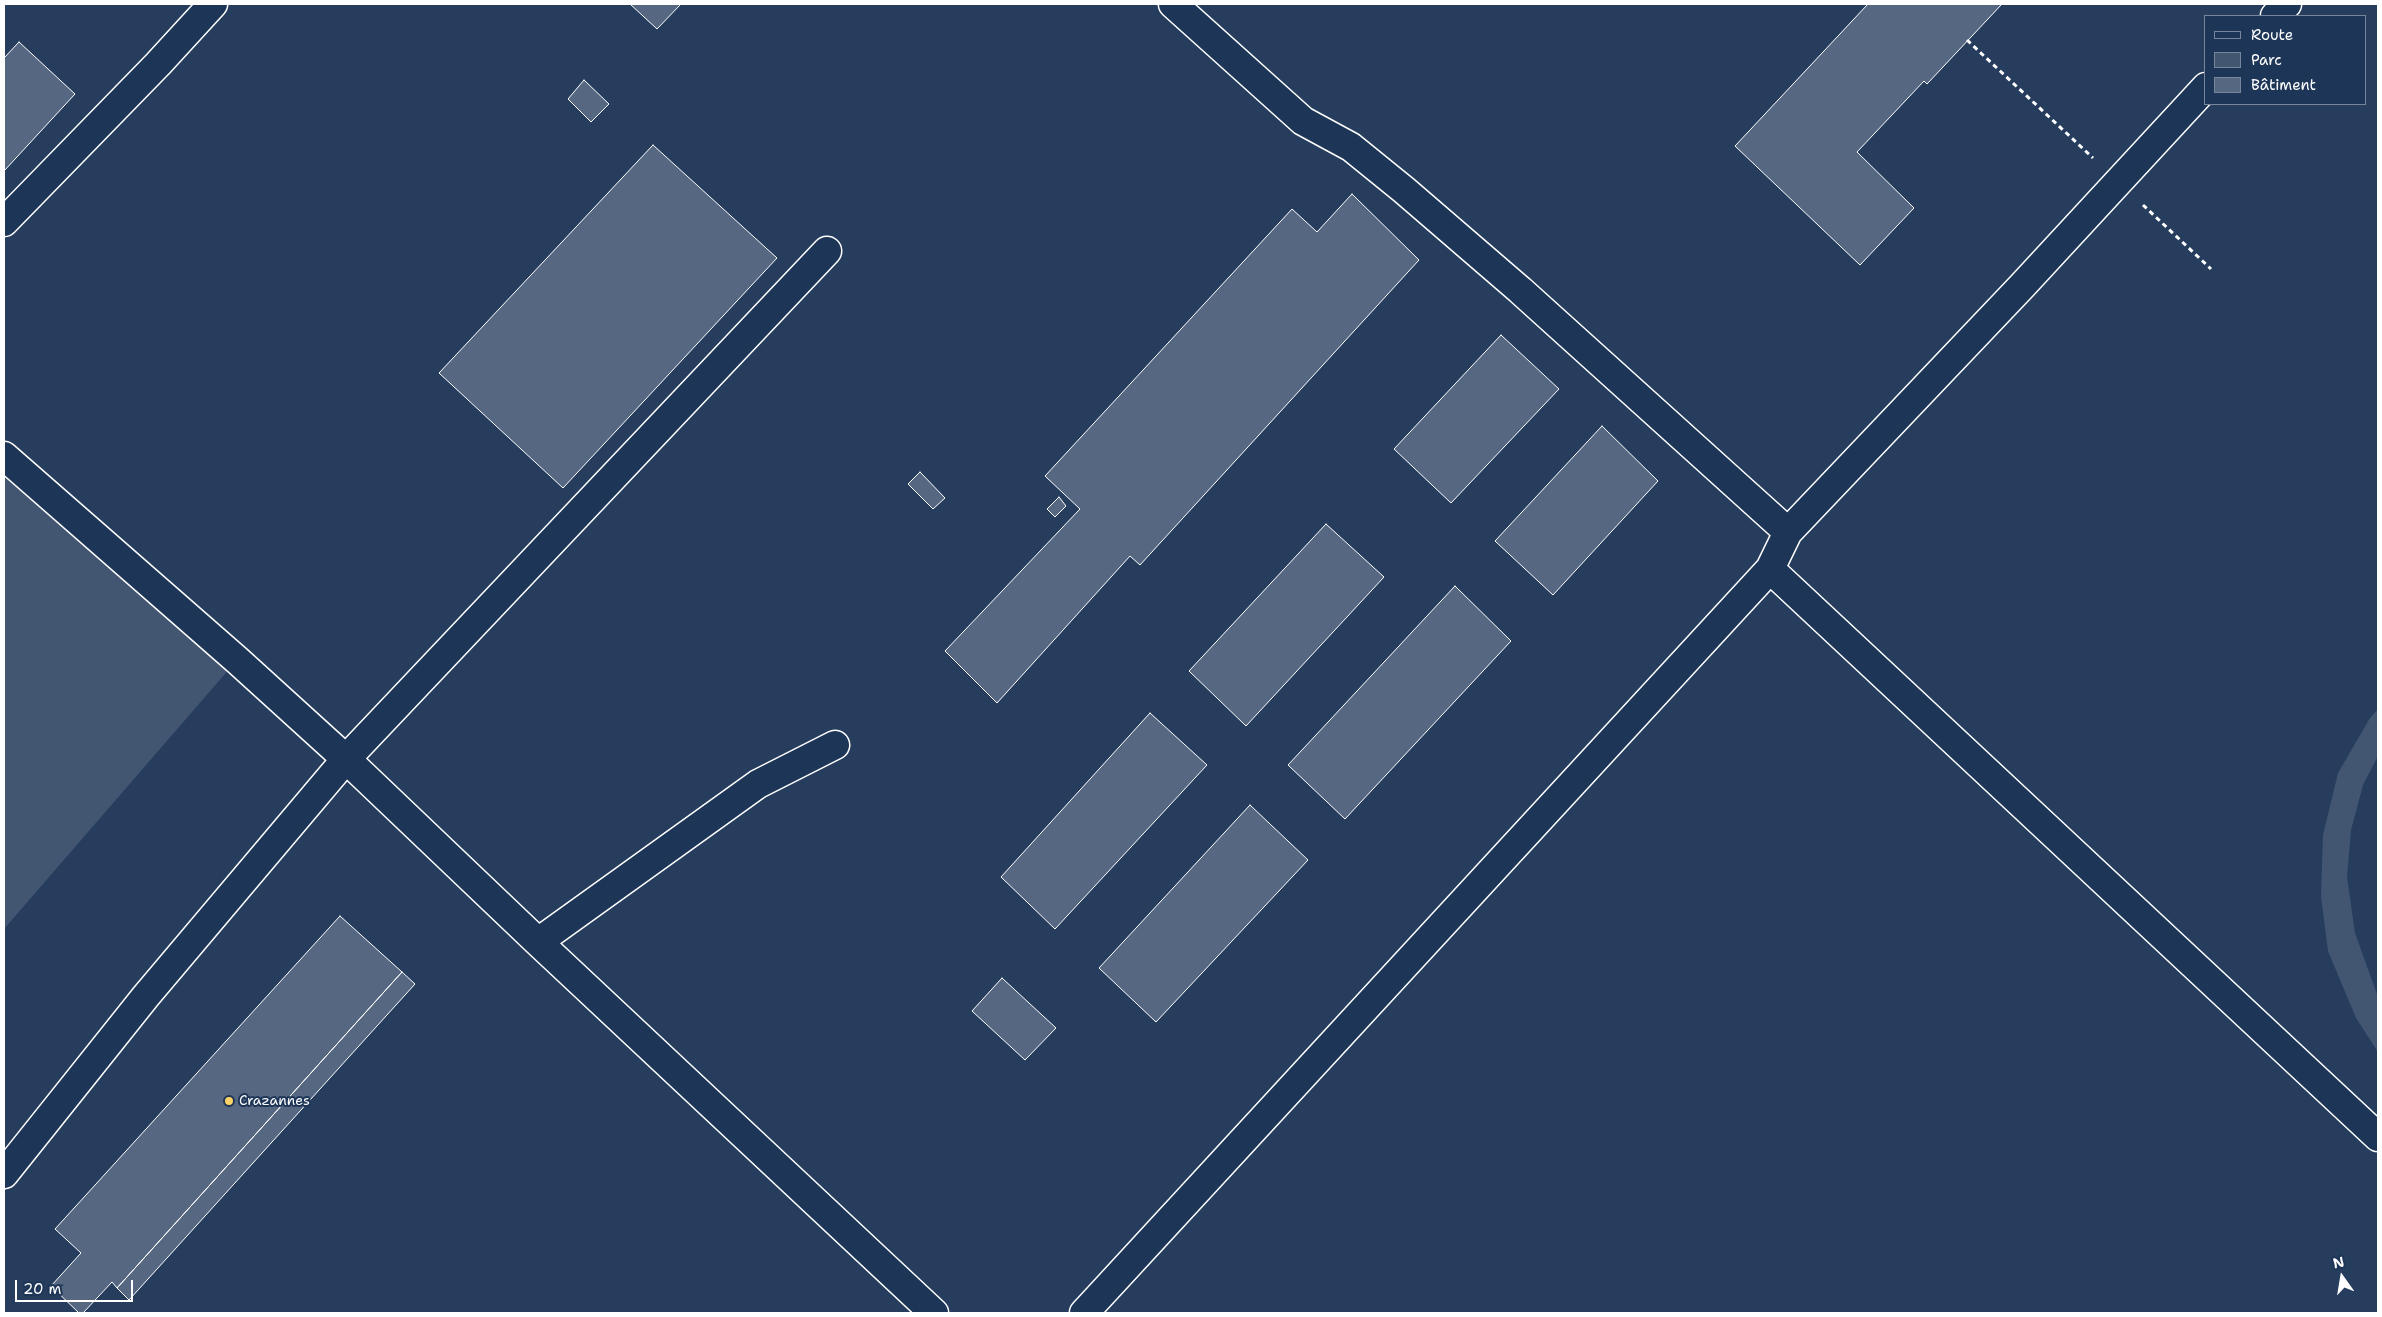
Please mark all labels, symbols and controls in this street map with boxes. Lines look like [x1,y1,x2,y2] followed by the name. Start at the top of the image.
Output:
[2204,15,2367,105] legend
[2251,25,2293,45] text: Route
[2251,50,2282,70] text: Parc
[2251,75,2316,95] text: Bâtiment
[239,1093,310,1109] place label: Crazannes
[223,1095,235,1107] marker: Crazannes
[2317,1252,2367,1302] north arrow
[2331,1252,2346,1272] text: N
[18,1270,135,1302] scale bar
[23,1279,62,1299] text: 20 m

